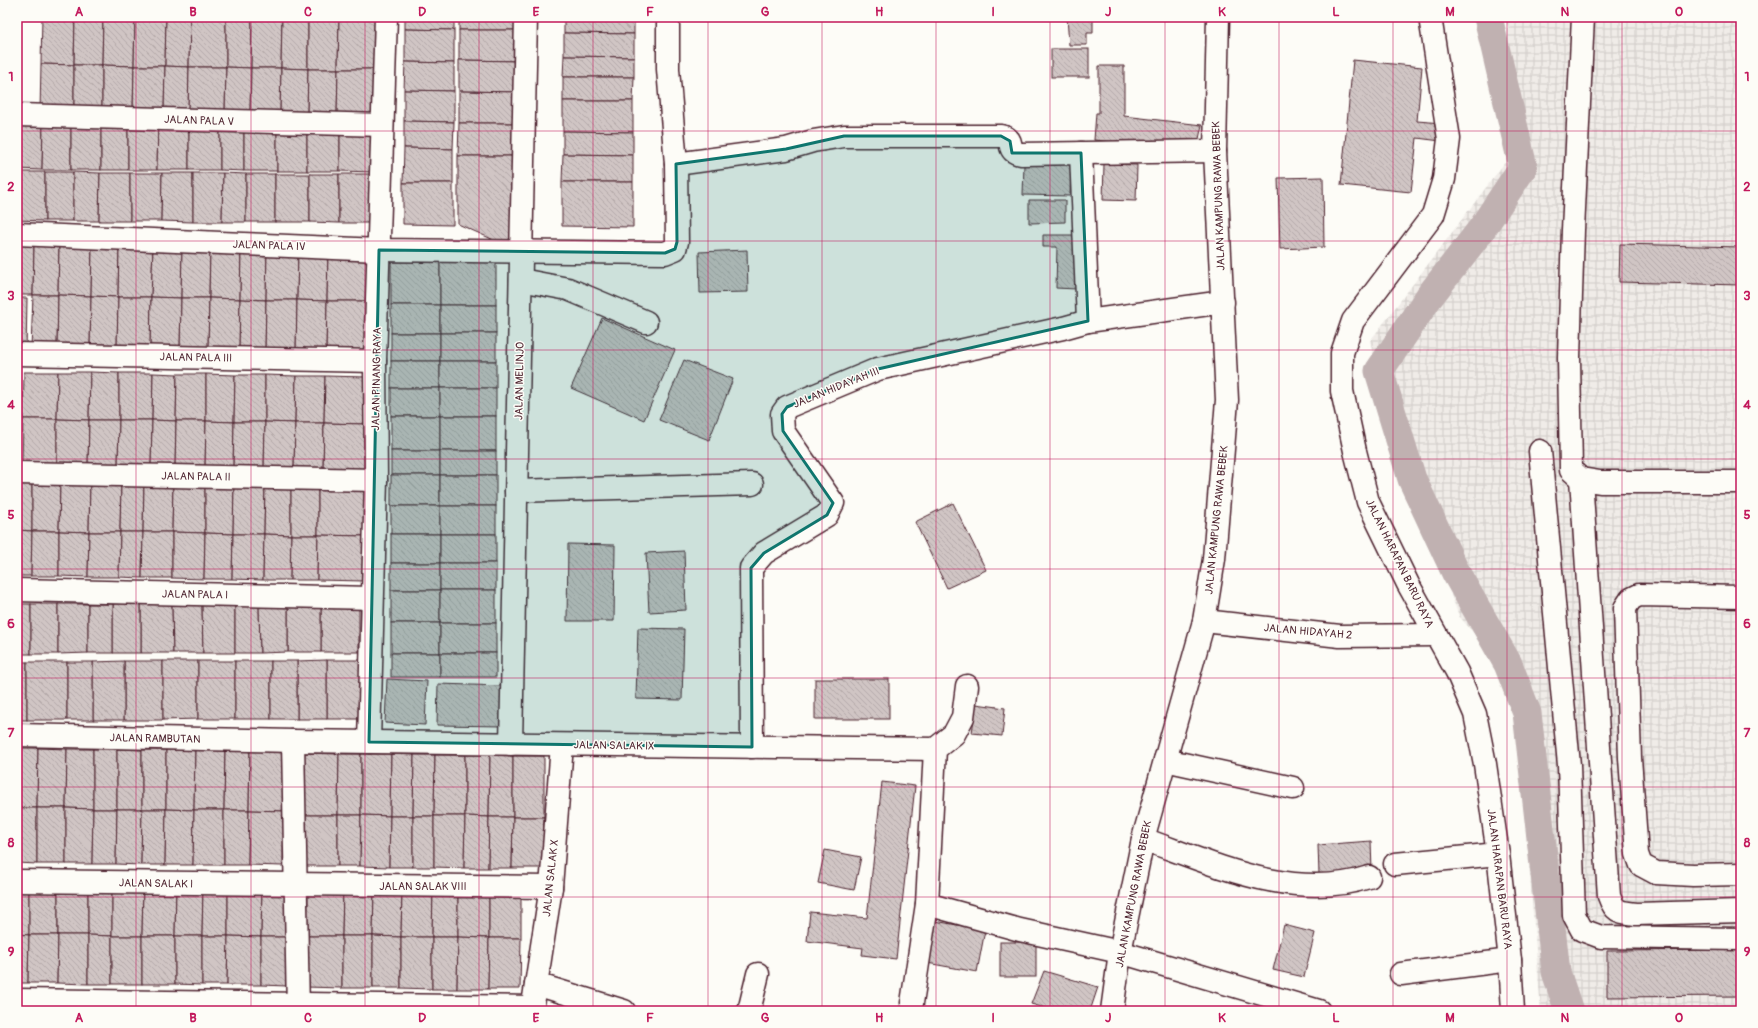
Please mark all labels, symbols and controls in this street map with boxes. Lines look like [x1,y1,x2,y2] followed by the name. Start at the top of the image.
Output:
[75,4,84,20] text: A
[189,4,197,20] text: B
[304,4,312,20] text: C
[418,4,426,20] text: D
[533,4,540,20] text: E
[646,4,654,20] text: F
[761,4,770,20] text: G
[875,4,883,20] text: H
[991,4,995,20] text: I
[1105,4,1111,20] text: J
[1218,4,1226,20] text: K
[1332,4,1340,20] text: L
[1445,4,1455,20] text: M
[1561,4,1570,20] text: N
[1675,4,1684,20] text: O
[8,69,14,85] text: 1
[1744,69,1750,85] text: 1
[164,113,234,128] street label: JALAN PALA V
[1209,121,1228,271] street label: JALAN KAMPUNG RAWA BEBEK
[7,179,15,195] text: 2
[1743,179,1751,195] text: 2
[232,238,306,253] street label: JALAN PALA IV
[7,288,15,304] text: 3
[1743,288,1751,304] text: 3
[369,327,384,431] street label: JALAN PINANG RAYA
[512,342,527,420] street label: JALAN MELINJO
[160,350,232,365] street label: JALAN PALA III
[791,364,881,411] street label: JALAN HIDAYAH III
[7,397,15,413] text: 4
[1743,397,1751,413] text: 4
[1202,445,1231,595] street label: JALAN KAMPUNG RAWA BEBEK
[161,469,231,484] street label: JALAN PALA II
[1363,497,1436,630] street label: JALAN HARAPAN BARU RAYA
[7,507,15,523] text: 5
[1743,507,1751,523] text: 5
[162,587,228,602] street label: JALAN PALA I
[7,616,15,632] text: 6
[1743,616,1751,632] text: 6
[1263,621,1353,642] street label: JALAN HIDAYAH 2
[8,725,15,741] text: 7
[1744,725,1751,741] text: 7
[109,731,201,746] street label: JALAN RAMBUTAN
[573,738,655,753] street label: JALAN SALAK IX
[1484,808,1515,950] street label: JALAN HARAPAN BARU RAYA
[1113,819,1154,969] street label: JALAN KAMPUNG RAWA BEBEK
[8,835,15,851] text: 8
[1744,835,1751,851] text: 8
[540,839,561,917] street label: JALAN SALAK X
[119,876,193,891] street label: JALAN SALAK I
[379,880,467,893] street label: JALAN SALAK VIII
[8,944,15,960] text: 9
[1744,944,1751,960] text: 9
[75,1010,84,1026] text: A
[189,1010,197,1026] text: B
[304,1010,312,1026] text: C
[418,1010,426,1026] text: D
[533,1010,540,1026] text: E
[646,1010,654,1026] text: F
[761,1010,770,1026] text: G
[875,1010,883,1026] text: H
[991,1010,995,1026] text: I
[1105,1010,1111,1026] text: J
[1218,1010,1226,1026] text: K
[1332,1010,1340,1026] text: L
[1445,1010,1455,1026] text: M
[1561,1010,1570,1026] text: N
[1675,1010,1684,1026] text: O

